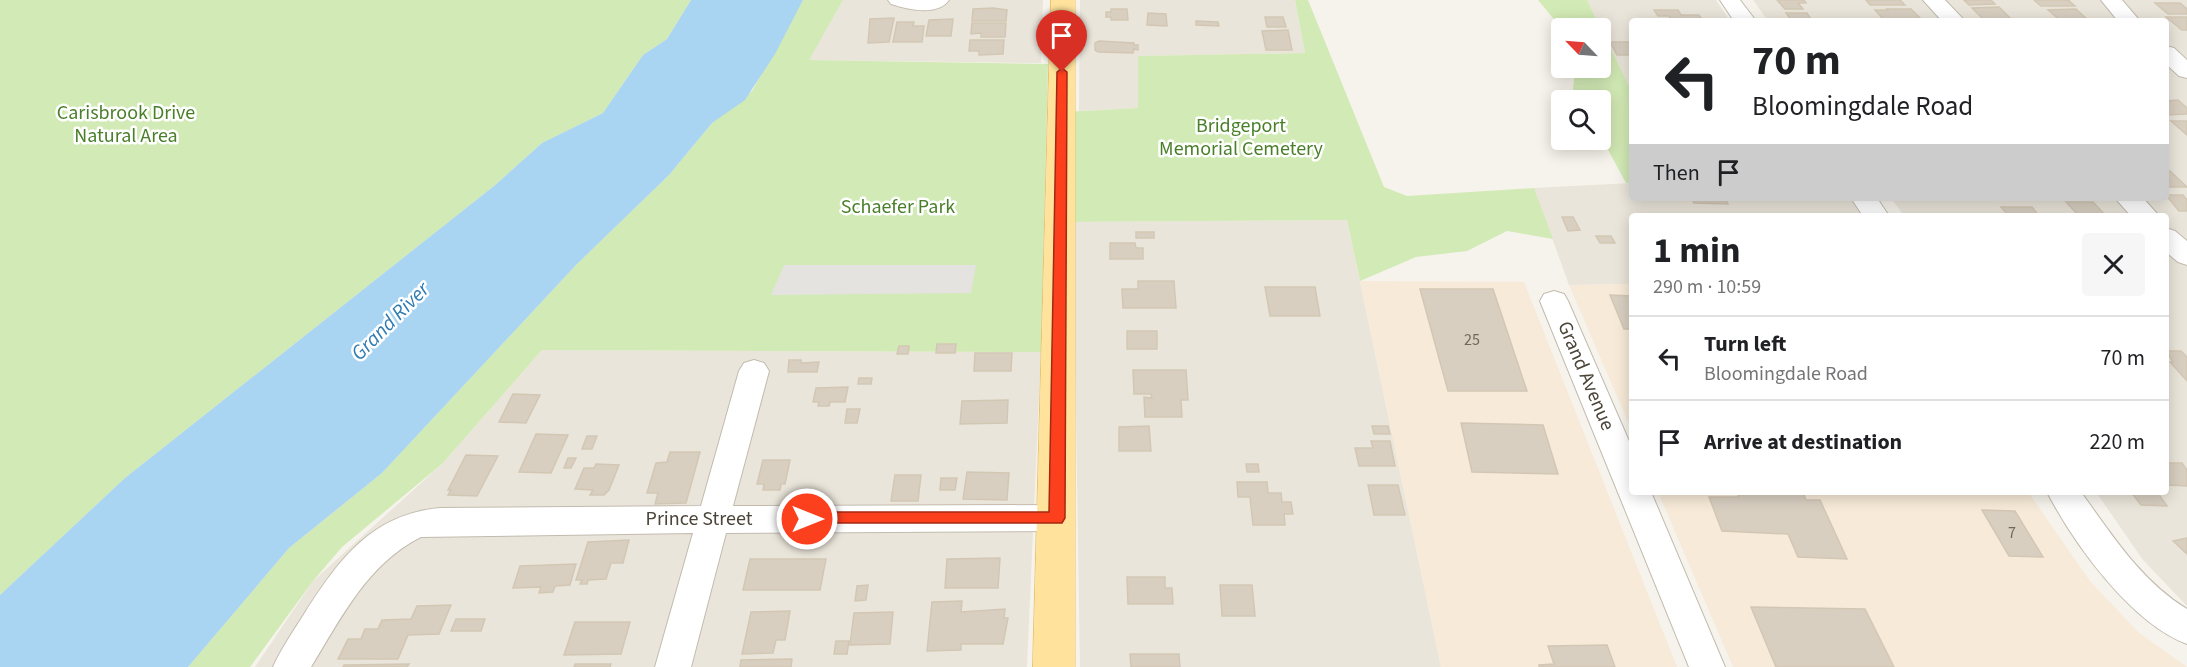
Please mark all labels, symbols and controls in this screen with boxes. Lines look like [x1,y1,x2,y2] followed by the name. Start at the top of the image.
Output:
[1036,10,1087,72] pin
[1551,18,1611,78] north arrow
[1551,18,1611,150] map controls
[1045,19,1078,52] icon: arrive
[1752,31,1841,91] text: 70 m
[1653,42,1731,120] icon: left
[1752,87,1973,126] text: Bloomingdale Road
[1551,90,1611,150] button: search
[57,99,195,150] park label: Carisbrook Drive Natural Area
[1159,112,1324,163] park label: Bridgeport Memorial Cemetery
[1712,156,1745,189] icon: arrive
[1653,157,1700,189] text: Then
[841,193,955,221] park label: Schaefer Park
[1653,225,1741,276] text: 1 min
[2082,233,2145,296] button: close
[1653,273,1761,301] text: 290 m · 10:59
[344,274,437,367] water label: Grand River
[1550,317,1622,435] street label: Grand Avenue
[1704,328,1786,360] text: Turn left
[1464,329,1480,351] house number: 25
[1653,342,1686,375] icon: left
[2100,342,2145,374] text: 70 m
[1704,360,1868,388] text: Bloomingdale Road
[1653,426,1686,459] icon: arrive
[1704,426,1902,458] text: Arrive at destination
[2090,426,2145,458] text: 220 m
[775,487,839,551] position arrow
[646,505,753,533] street label: Prince Street
[2008,522,2016,544] house number: 7

